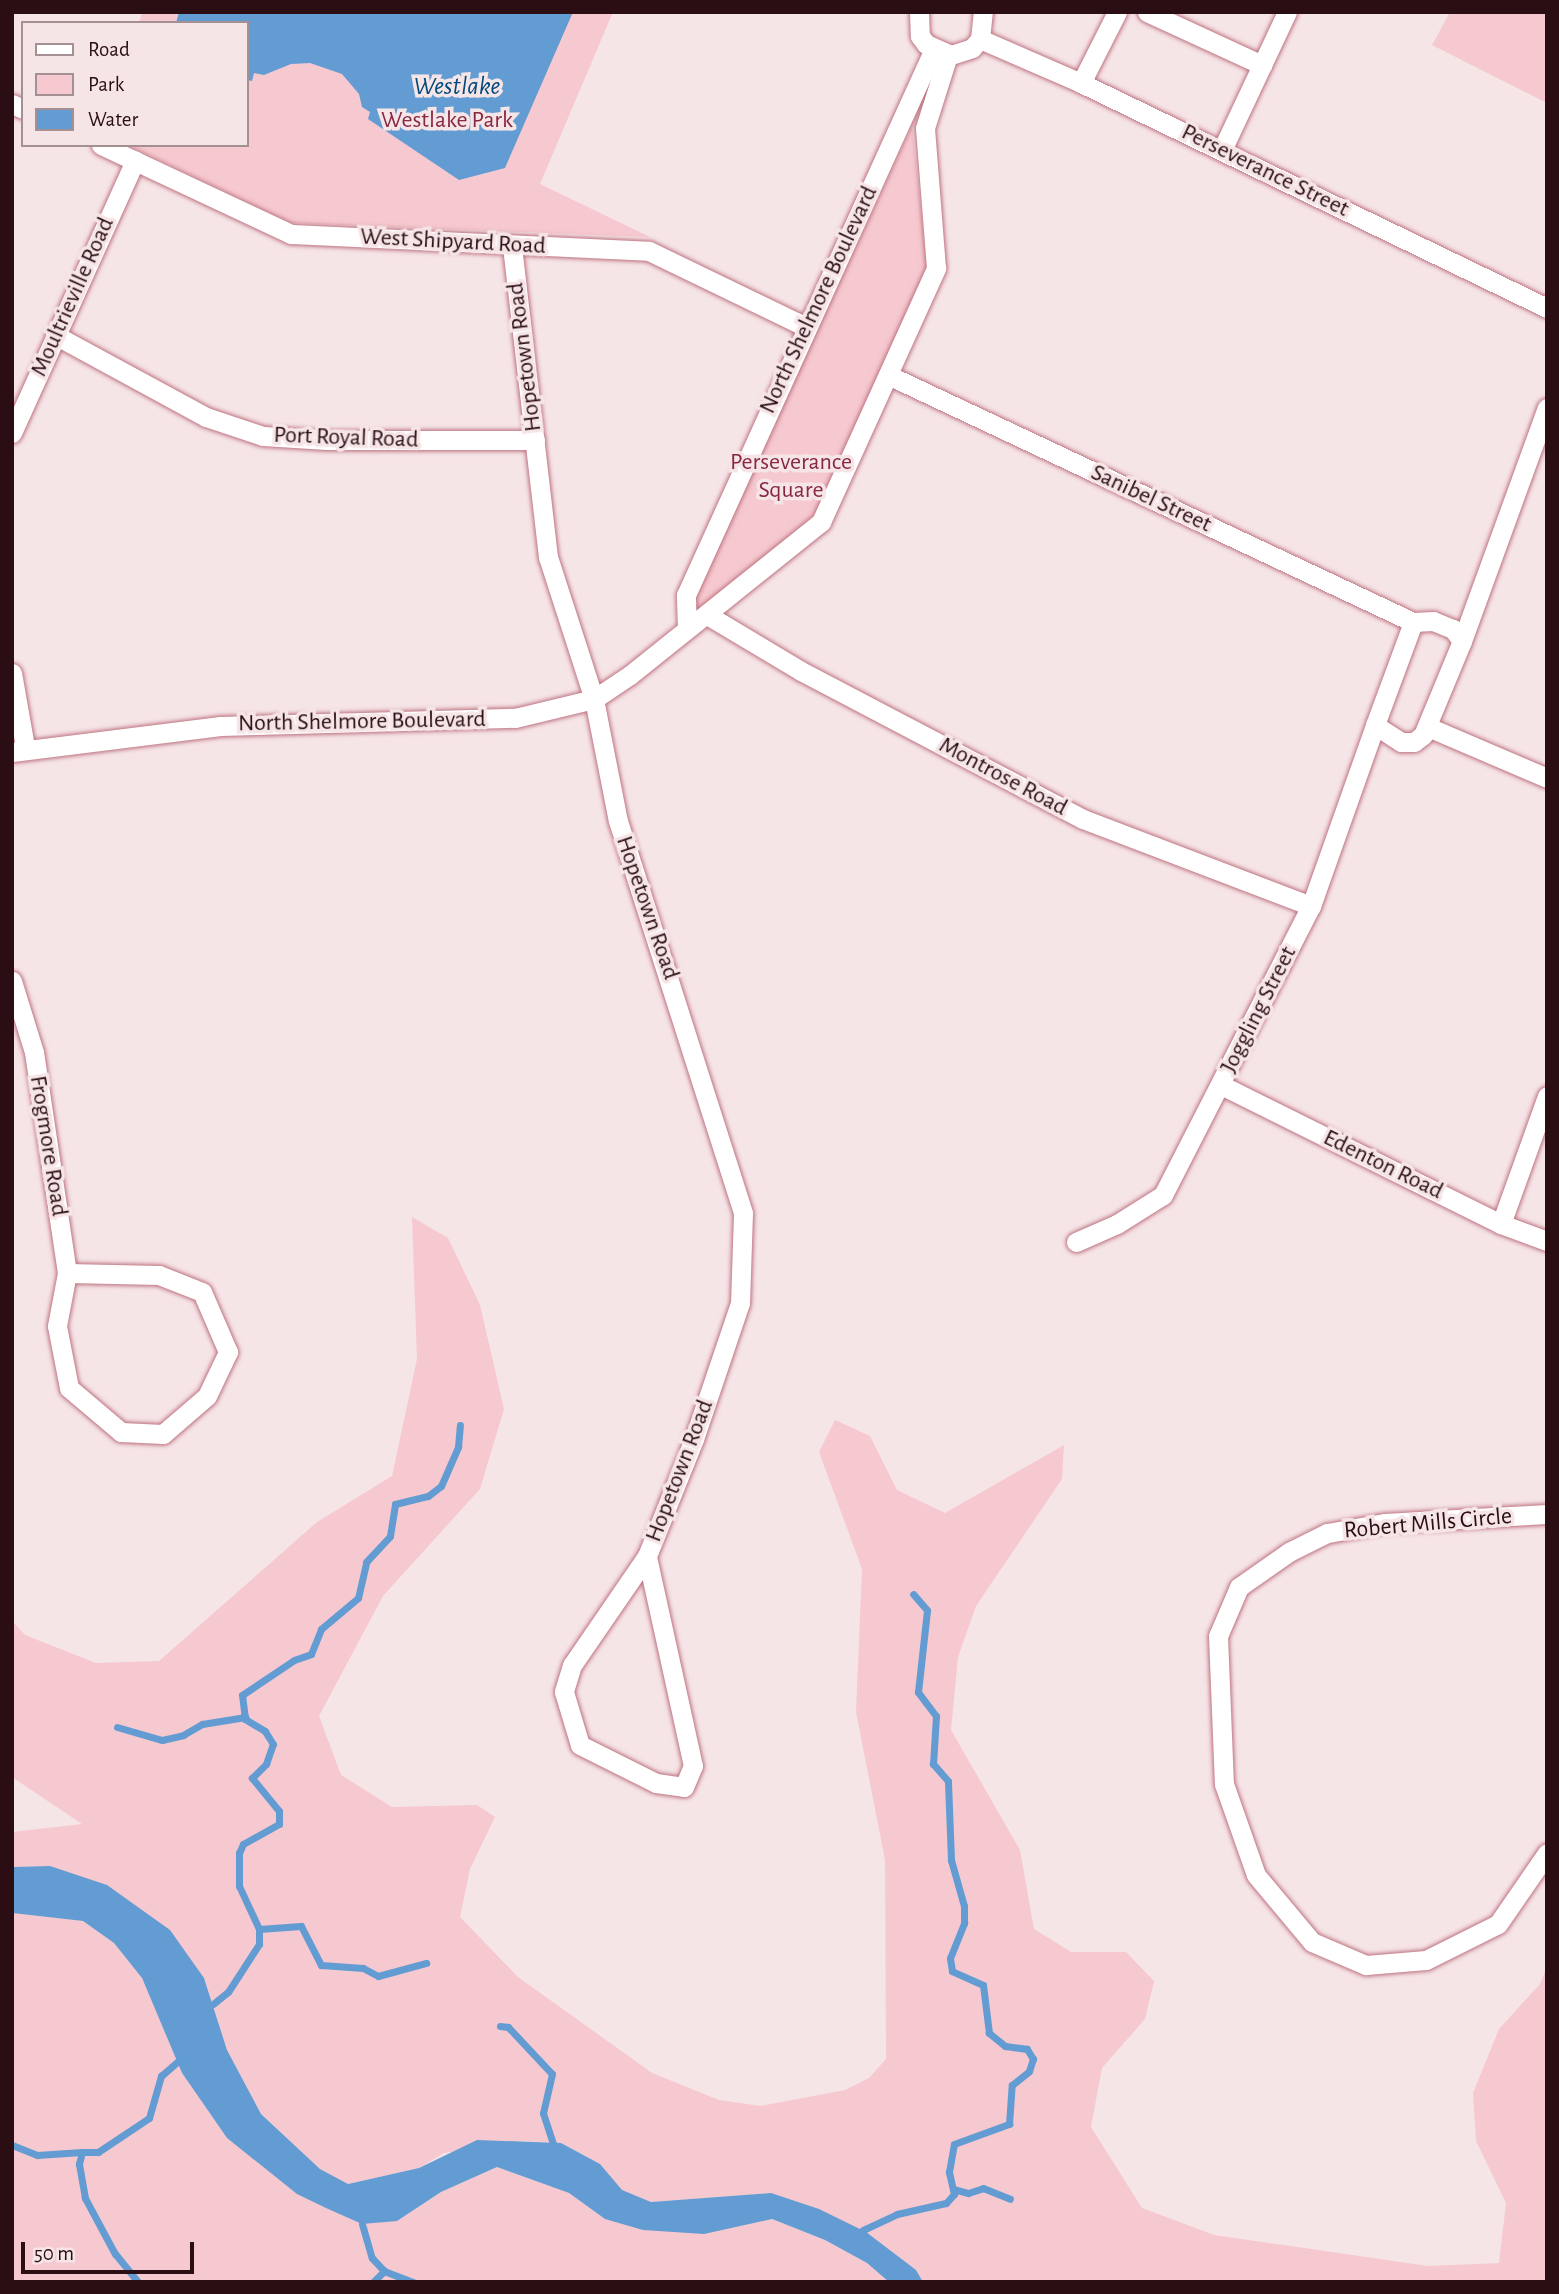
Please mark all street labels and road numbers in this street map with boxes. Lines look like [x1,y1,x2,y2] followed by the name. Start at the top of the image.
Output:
[1177,118,1353,224] street label: Perseverance Street
[754,182,884,418] street label: North Shelmore Boulevard
[25,213,121,381] street label: Moultrieville Road
[359,223,547,261] street label: West Shipyard Road
[502,281,548,433] street label: Hopetown Road
[273,421,419,455] street label: Port Royal Road
[1086,459,1216,539] street label: Sanibel Street
[238,705,486,739] street label: North Shelmore Boulevard
[934,731,1072,823] street label: Montrose Road
[609,832,685,984] street label: Hopetown Road
[1215,942,1303,1078] street label: Joggling Street
[23,1074,73,1218] street label: Frogmore Road
[1318,1124,1448,1206] street label: Edenton Road
[640,1396,720,1546] street label: Hopetown Road
[1343,1502,1513,1546] street label: Robert Mills Circle

